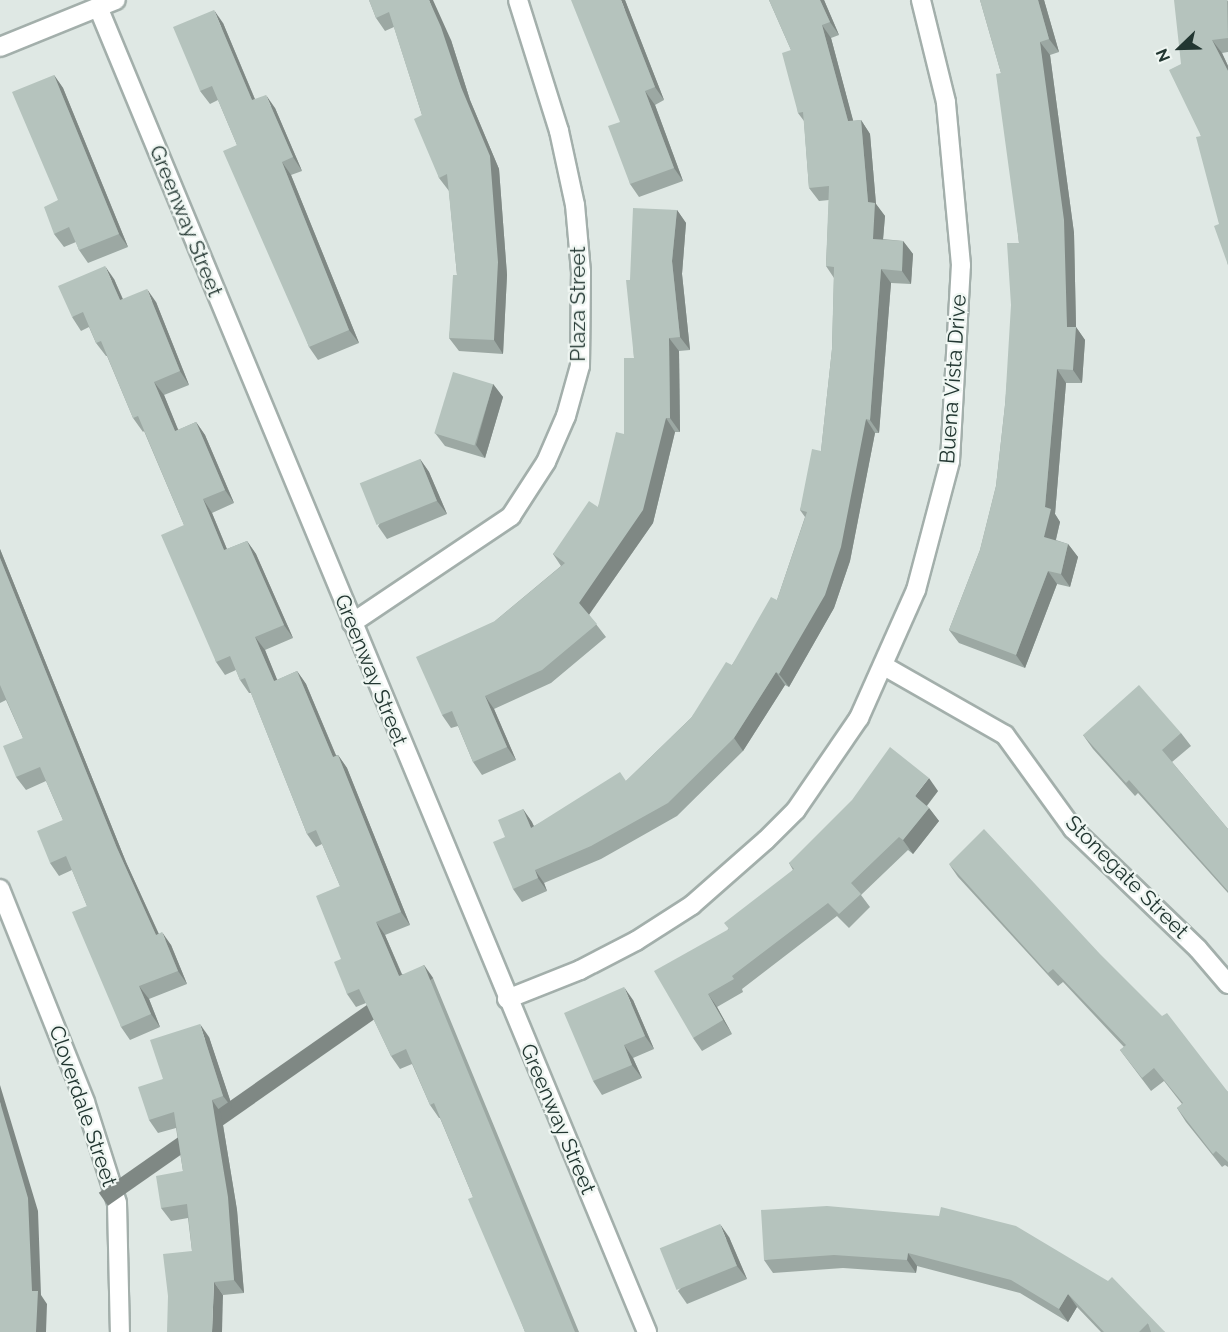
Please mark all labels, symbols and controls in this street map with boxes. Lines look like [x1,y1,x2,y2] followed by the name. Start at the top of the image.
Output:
[1150,18,1210,78] north arrow
[1152,46,1174,65] text: N
[144,141,228,301] street label: Greenway Street
[565,246,591,362] street label: Plaza Street
[934,293,972,465] street label: Buena Vista Drive
[329,590,413,750] street label: Greenway Street
[1060,810,1194,944] street label: Stonegate Street
[44,1022,122,1190] street label: Cloverdale Street
[515,1040,601,1198] street label: Greenway Street

